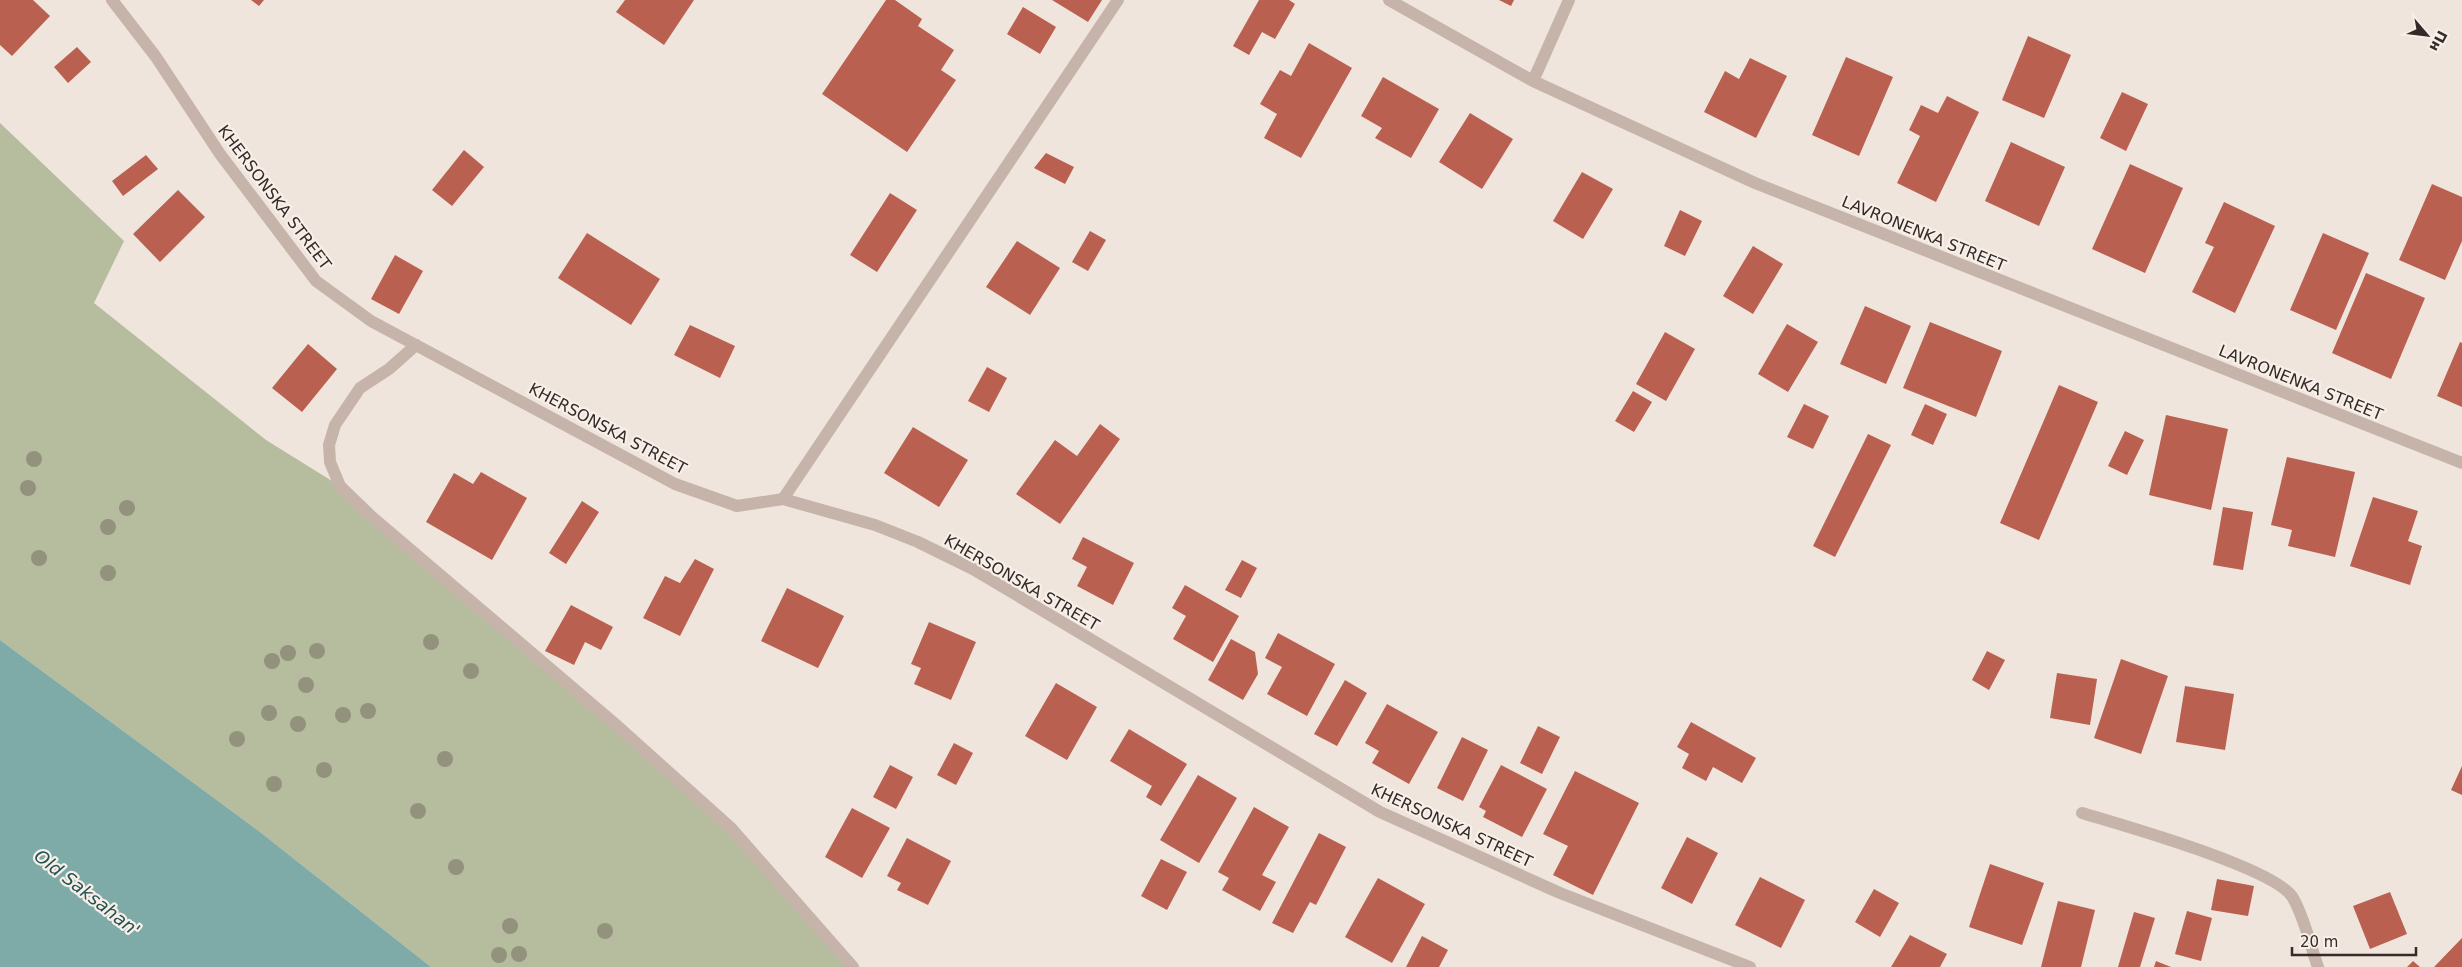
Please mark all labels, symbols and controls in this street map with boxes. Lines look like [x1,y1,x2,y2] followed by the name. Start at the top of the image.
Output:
[2402,10,2452,60] north arrow
[2426,28,2451,54] text: Пн
[214,121,335,273] street label: KHERSONSKA STREET
[1839,192,2009,275] street label: LAVRONENKA STREET
[2216,341,2386,424] street label: LAVRONENKA STREET
[526,379,690,478] street label: KHERSONSKA STREET
[941,530,1103,635] street label: KHERSONSKA STREET
[1368,780,1536,871] street label: KHERSONSKA STREET
[30,845,144,940] water label: Old Saksahan'
[2292,924,2416,956] scale bar
[2300,933,2338,951] text: 20 m

